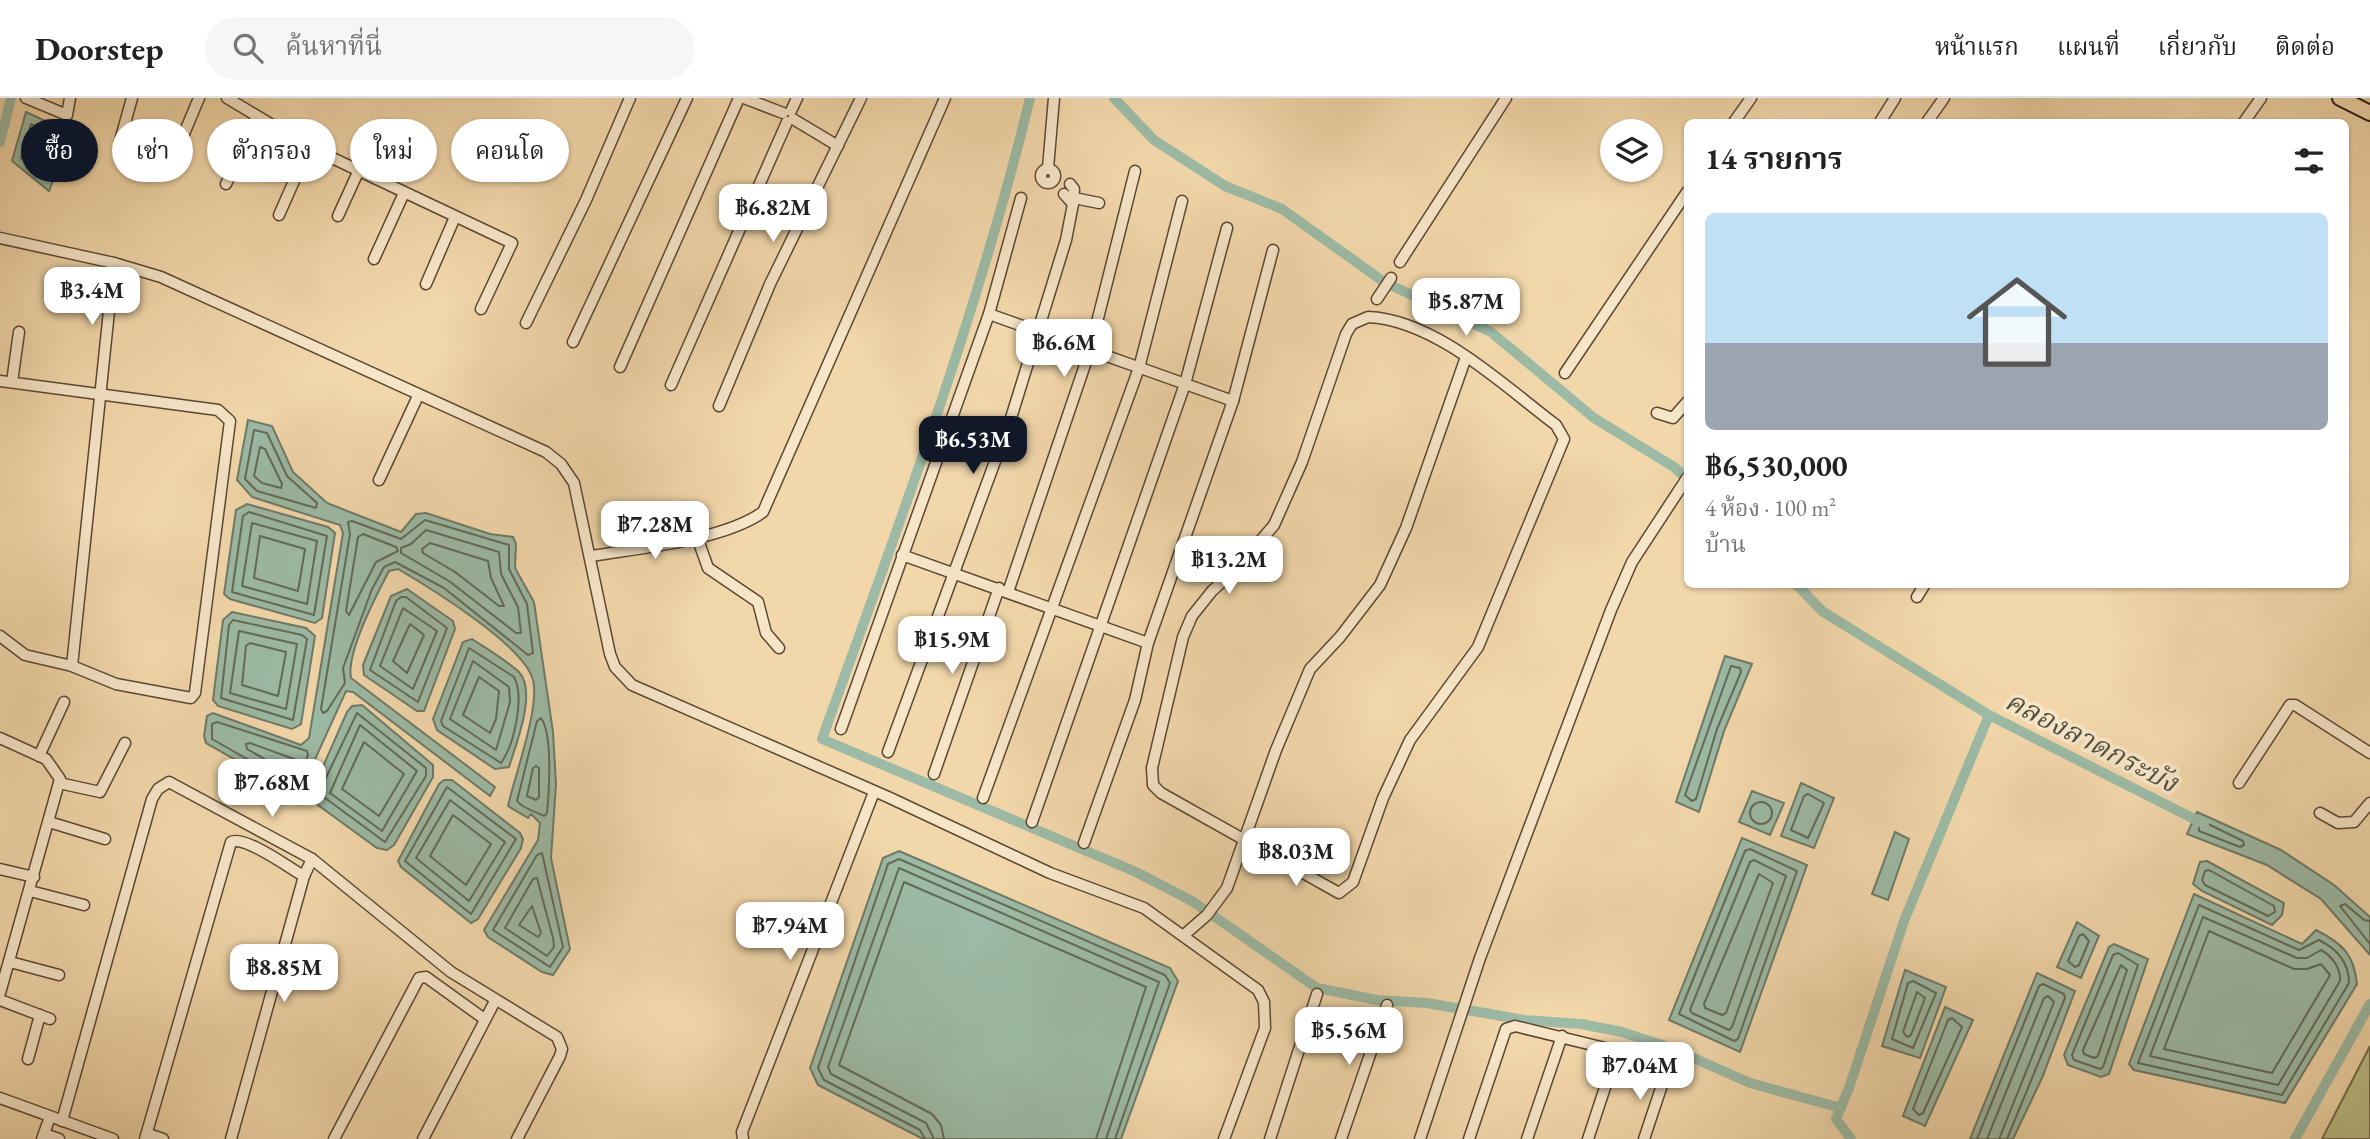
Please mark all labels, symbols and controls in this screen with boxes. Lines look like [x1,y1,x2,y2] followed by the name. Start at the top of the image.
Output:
[205,17,695,80] search box
[35,27,163,70] text: Doorstep
[229,29,267,67] icon: search
[285,29,382,63] text: ค้นหาที่นี่
[1935,31,2019,62] text: หน้าแรก
[2057,31,2120,62] text: แผนที่
[2158,31,2237,62] text: เกี่ยวกับ
[2275,31,2335,62] text: ติดต่อ
[21,119,98,182] chip: ซื้อ
[112,119,193,182] chip: เช่า
[207,119,336,182] chip: ตัวกรอง
[350,119,437,182] chip: ใหม่
[451,119,569,182] chip: คอนโด
[1600,119,1663,182] map controls
[1600,119,1663,182] button: layers
[1705,139,1843,178] text: 14 รายการ
[2290,142,2328,180] icon: filters
[716,184,830,244] pin: ฿6.82M
[735,192,811,222] text: ฿6.82M
[1954,259,2080,385] icon: home
[43,268,141,327] pin: ฿3.4M
[60,275,124,305] text: ฿3.4M
[1409,278,1523,338] pin: ฿5.87M
[1428,286,1504,316] text: ฿5.87M
[1015,320,1113,379] pin: ฿6.6M
[1032,327,1096,357] text: ฿6.6M
[916,416,1030,476] pin: ฿6.53M
[935,424,1011,454] text: ฿6.53M
[1705,446,1848,485] text: ฿6,530,000
[1705,493,1836,523] text: 4 ห้อง · 100 m²
[598,502,712,561] pin: ฿7.28M
[617,509,693,539] text: ฿7.28M
[1705,529,1746,559] text: บ้าน
[1172,536,1286,596] pin: ฿13.2M
[1191,544,1267,574] text: ฿13.2M
[895,616,1009,676] pin: ฿15.9M
[914,624,990,654] text: ฿15.9M
[2000,682,2185,800] water label: คลองลาดกระบัง
[215,760,329,819] pin: ฿7.68M
[234,767,310,797] text: ฿7.68M
[1239,828,1353,888] pin: ฿8.03M
[1258,836,1334,866] text: ฿8.03M
[733,902,847,962] pin: ฿7.94M
[752,910,828,940] text: ฿7.94M
[227,944,341,1004] pin: ฿8.85M
[246,952,322,982] text: ฿8.85M
[1292,1007,1406,1067] pin: ฿5.56M
[1311,1015,1387,1045] text: ฿5.56M
[1583,1042,1697,1102] pin: ฿7.04M
[1602,1050,1678,1080] text: ฿7.04M

